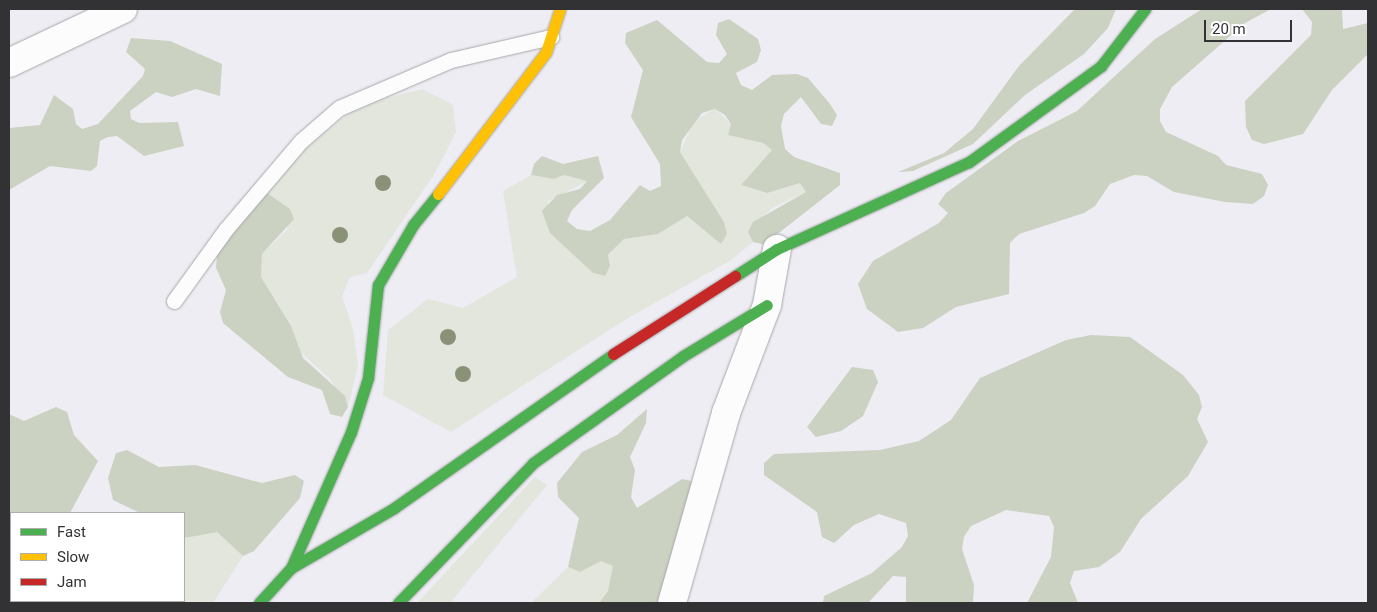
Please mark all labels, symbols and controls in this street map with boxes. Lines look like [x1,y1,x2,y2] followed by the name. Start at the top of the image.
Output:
[1207,10,1294,42] scale bar
[1212,20,1246,38] text: 20 m
[10,512,185,602] legend
[57,523,86,541] text: Fast
[57,548,89,566] text: Slow
[57,573,87,591] text: Jam

